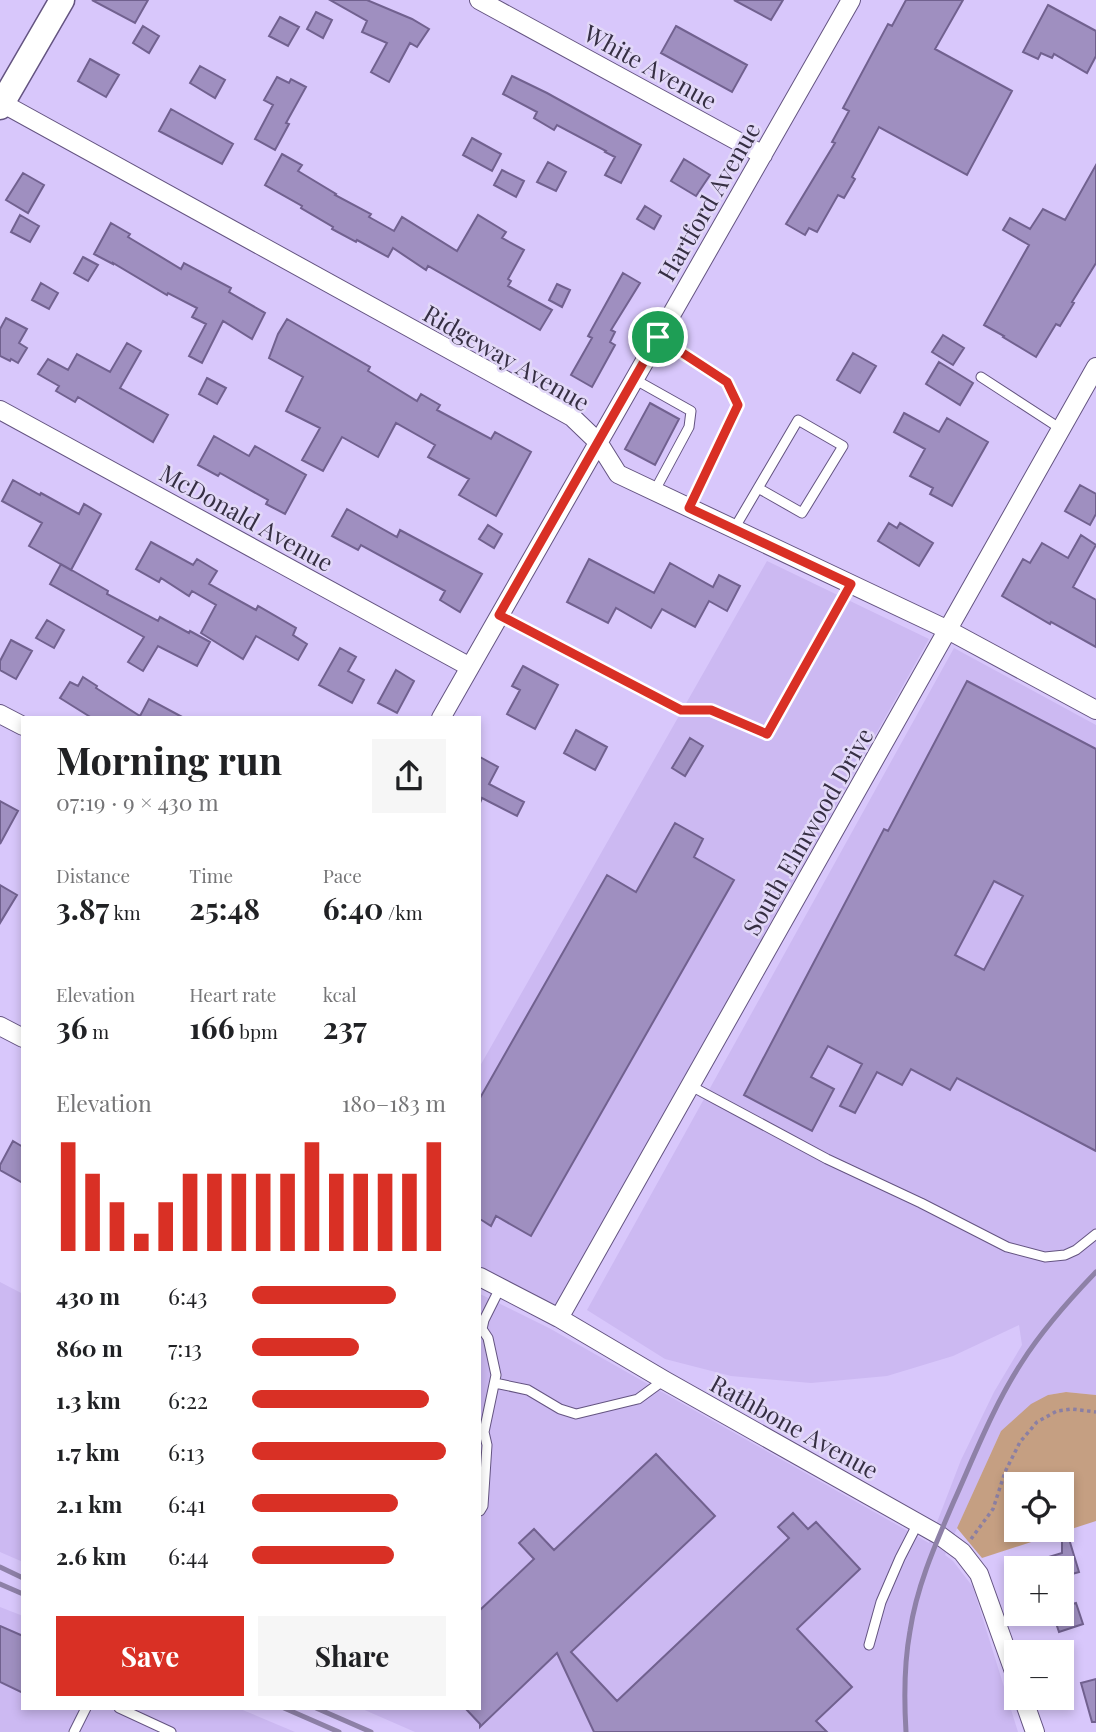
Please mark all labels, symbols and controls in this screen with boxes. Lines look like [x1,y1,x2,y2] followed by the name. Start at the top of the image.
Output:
[578,16,723,116] street label: White Avenue
[650,116,766,286] street label: Hartford Avenue
[418,296,596,418] street label: Ridgeway Avenue
[628,307,688,367] pin
[639,318,677,356] icon: arrive
[154,456,340,578] street label: McDonald Avenue
[735,721,879,941] street label: South Elmwood Drive
[56,734,282,785] text: Morning run
[372,739,446,813] button: share
[56,786,219,817] text: 07:19 · 9 × 430 m
[56,862,130,888] text: Distance
[189,862,233,888] text: Time
[323,862,362,888] text: Pace
[56,888,109,928] text: 3.87
[189,888,260,928] text: 25:48
[323,888,383,928] text: 6:40
[109,899,141,925] text: km
[383,899,423,925] text: /km
[56,981,135,1007] text: Elevation
[189,981,276,1007] text: Heart rate
[323,981,357,1007] text: kcal
[56,1007,87,1047] text: 36
[189,1007,234,1047] text: 166
[323,1007,367,1047] text: 237
[87,1018,109,1044] text: m
[234,1018,278,1044] text: bpm
[56,1087,152,1118] text: Elevation
[342,1087,446,1118] text: 180–183 m
[56,1280,120,1311] text: 430 m
[168,1280,207,1311] text: 6:43
[56,1332,123,1363] text: 860 m
[168,1332,202,1363] text: 7:13
[705,1367,885,1485] street label: Rathbone Avenue
[56,1384,121,1415] text: 1.3 km
[168,1384,208,1415] text: 6:22
[56,1436,120,1467] text: 1.7 km
[168,1436,205,1467] text: 6:13
[1004,1472,1074,1710] map controls
[1004,1472,1074,1542] button: locate
[56,1488,122,1519] text: 2.1 km
[168,1488,206,1519] text: 6:41
[56,1540,127,1571] text: 2.6 km
[168,1540,209,1571] text: 6:44
[1004,1556,1074,1626] button: +
[56,1616,244,1696] button: Save
[258,1616,446,1696] button: Share
[1004,1640,1074,1710] button: −

